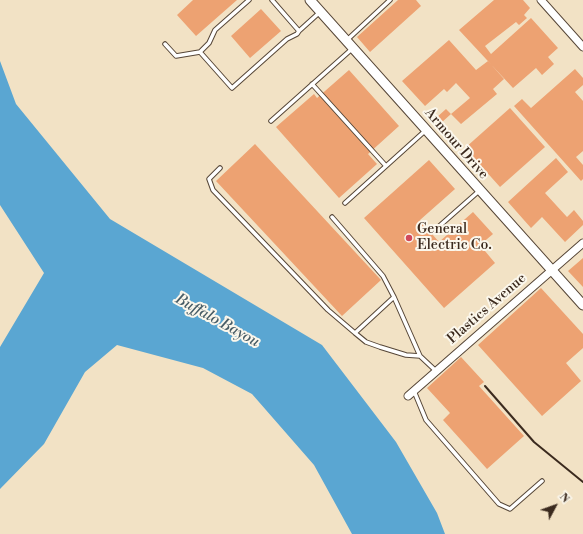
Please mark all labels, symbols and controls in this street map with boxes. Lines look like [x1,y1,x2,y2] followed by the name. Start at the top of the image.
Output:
[421,105,491,183] street label: Armour Drive
[417,222,492,254] place label: General Electric Co.
[404,233,414,243] marker: General Electric Co.
[444,270,530,348] street label: Plastics Avenue
[172,290,262,352] water label: Buffalo Bayou
[535,486,575,526] north arrow
[556,490,572,506] text: N

